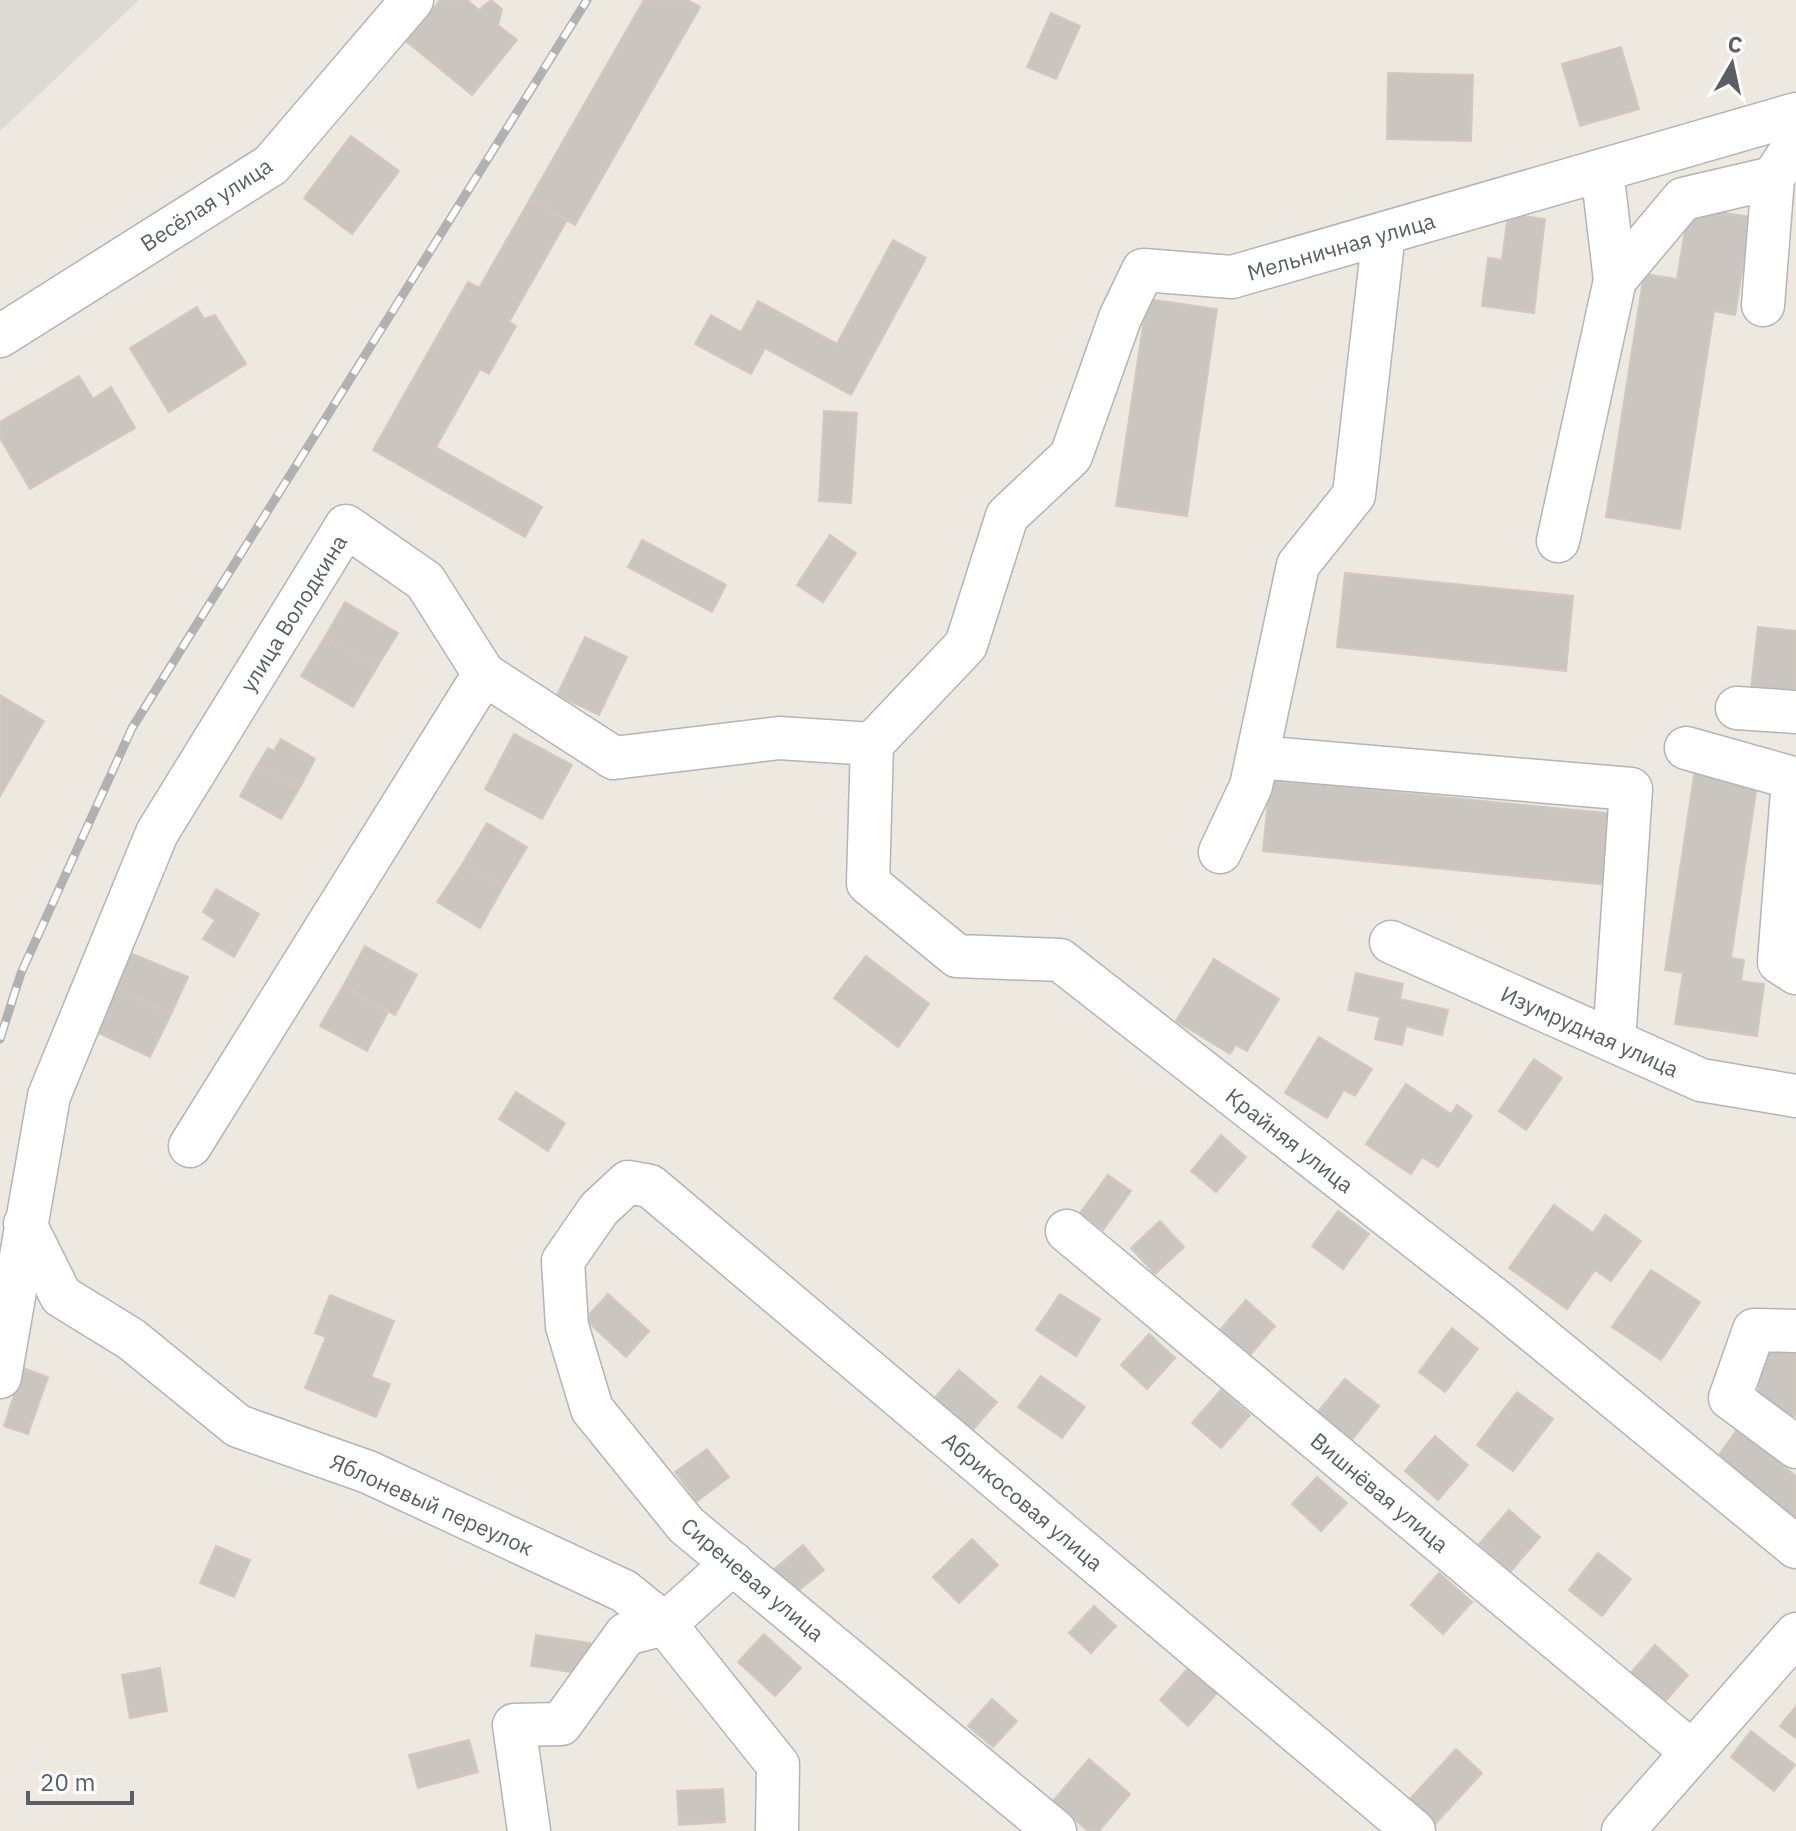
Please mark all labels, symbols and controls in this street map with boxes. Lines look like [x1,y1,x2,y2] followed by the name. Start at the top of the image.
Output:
[1692,24,1772,104] north arrow
[1726,28,1745,59] text: С
[135,150,278,257] street label: Весёлая улица
[1244,205,1439,287] street label: Мельничная улица
[233,529,353,697] street label: улица Володкина
[1497,979,1684,1083] street label: Изумрудная улица
[1220,1081,1360,1199] street label: Крайняя улица
[937,1425,1110,1577] street label: Абрикосовая улица
[1305,1426,1455,1558] street label: Вишнёвая улица
[326,1446,538,1562] street label: Яблоневый переулок
[675,1511,831,1648] street label: Сиреневая улица
[28,1755,132,1805] scale bar
[40,1766,95,1798] text: 20 m

